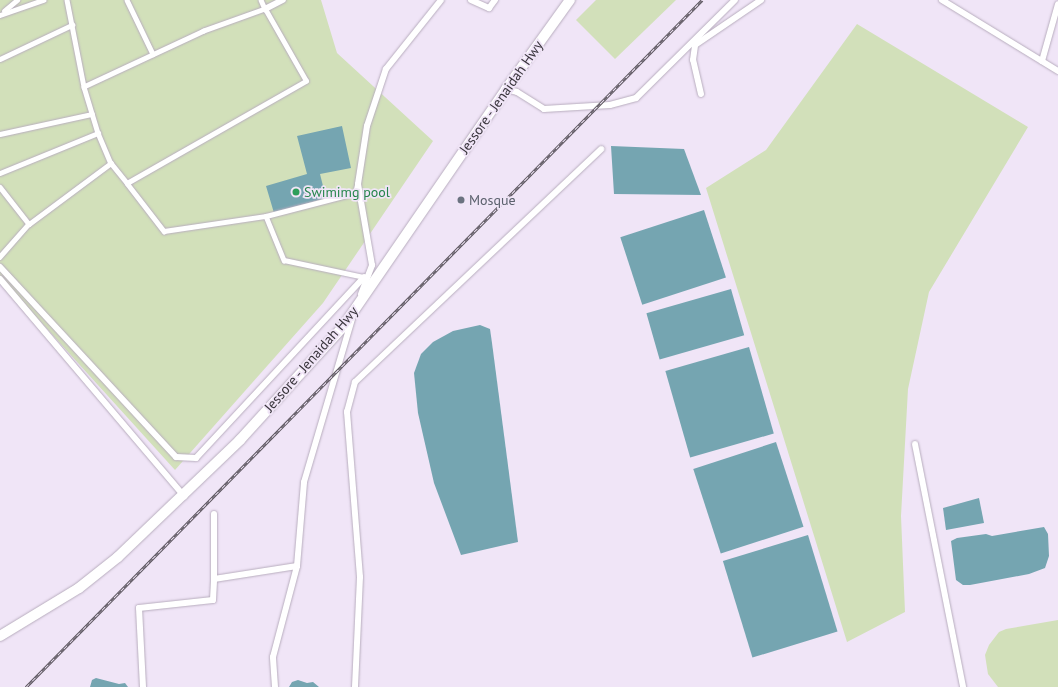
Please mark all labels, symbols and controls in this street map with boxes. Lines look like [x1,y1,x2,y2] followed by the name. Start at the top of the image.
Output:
[455,36,547,158] street label: Jessore - Jenaidah Hwy
[304,184,390,200] place label: Swimimg pool
[291,187,301,197] marker: Swimimg pool
[469,192,516,208] place label: Mosque
[456,195,466,205] marker: Mosque
[260,302,362,416] street label: Jessore - Jenaidah Hwy

